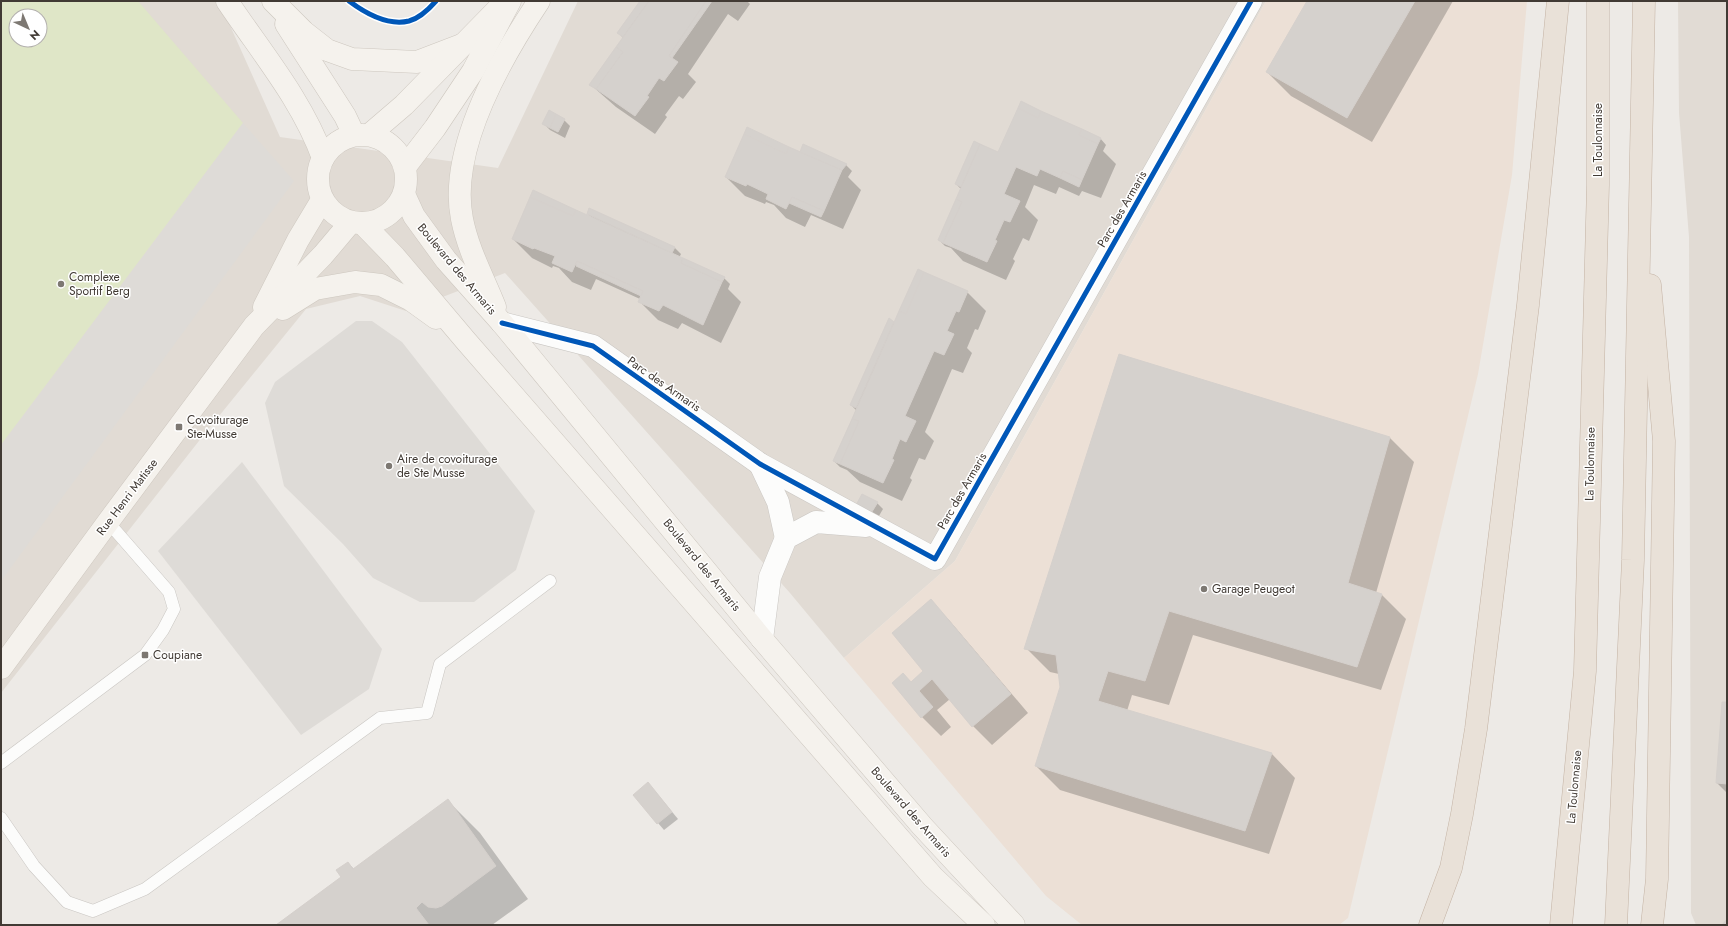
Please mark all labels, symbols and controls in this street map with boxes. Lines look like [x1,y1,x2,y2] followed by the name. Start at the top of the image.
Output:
[8,8,48,48] north arrow
[26,26,44,44] text: N
[1589,103,1607,177] street label: La Toulonnaise
[1093,167,1151,251] street label: Parc des Armaris
[413,219,501,319] street label: Boulevard des Armaris
[69,268,130,300] place label: Complexe Sportif Berg
[56,279,66,289] marker: Complexe Sportif Berg
[624,352,704,416] street label: Parc des Armaris
[187,411,248,443] place label: Covoiturage Ste-Musse
[174,422,184,432] marker: Covoiturage Ste-Musse
[1580,427,1600,501] street label: La Toulonnaise
[933,449,991,533] street label: Parc des Armaris
[397,450,497,482] place label: Aire de covoiturage de Ste Musse
[92,455,162,539] street label: Rue Henri Matisse
[384,461,394,471] marker: Aire de covoiturage de Ste Musse
[659,515,745,615] street label: Boulevard des Armaris
[1212,580,1295,598] place label: Garage Peugeot
[1199,584,1209,594] marker: Garage Peugeot
[153,646,202,664] place label: Coupiane
[140,650,150,660] marker: Coupiane
[1562,749,1586,825] street label: La Toulonnaise
[867,763,955,861] street label: Boulevard des Armaris

